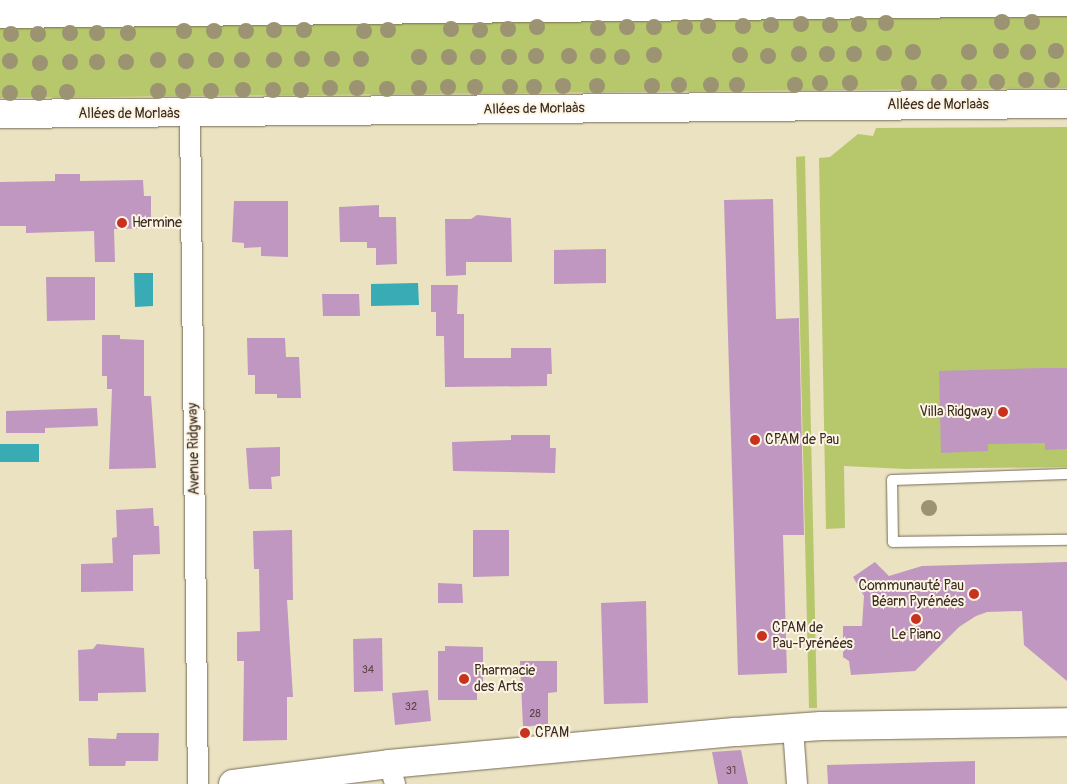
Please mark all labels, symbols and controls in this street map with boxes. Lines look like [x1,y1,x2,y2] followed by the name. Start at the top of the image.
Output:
[887,97,989,113] street label: Allées de Morlaàs
[483,100,585,118] street label: Allées de Morlaàs
[78,106,180,122] street label: Allées de Morlaàs
[132,215,182,231] place label: Hermine
[116,217,128,229] marker: Hermine
[185,403,203,495] street label: Avenue Ridgway
[920,404,993,420] place label: Villa Ridgway
[997,406,1009,418] marker: Villa Ridgway
[765,432,839,448] place label: CPAM de Pau
[749,434,761,446] marker: CPAM de Pau
[859,578,964,610] place label: Communauté Pau Béarn Pyrénées
[968,588,980,600] marker: Communauté Pau Béarn Pyrénées
[910,613,922,625] marker: Le Piano
[772,620,853,652] place label: CPAM de Pau-Pyrénées
[891,627,941,643] place label: Le Piano
[756,630,768,642] marker: CPAM de Pau-Pyrénées
[362,663,374,677] house number: 34
[474,663,535,696] place label: Pharmacie des Arts
[458,673,470,685] marker: Pharmacie des Arts
[405,700,417,714] house number: 32
[529,707,541,721] house number: 28
[535,725,569,741] place label: CPAM
[519,727,531,739] marker: CPAM
[726,764,736,778] house number: 31

